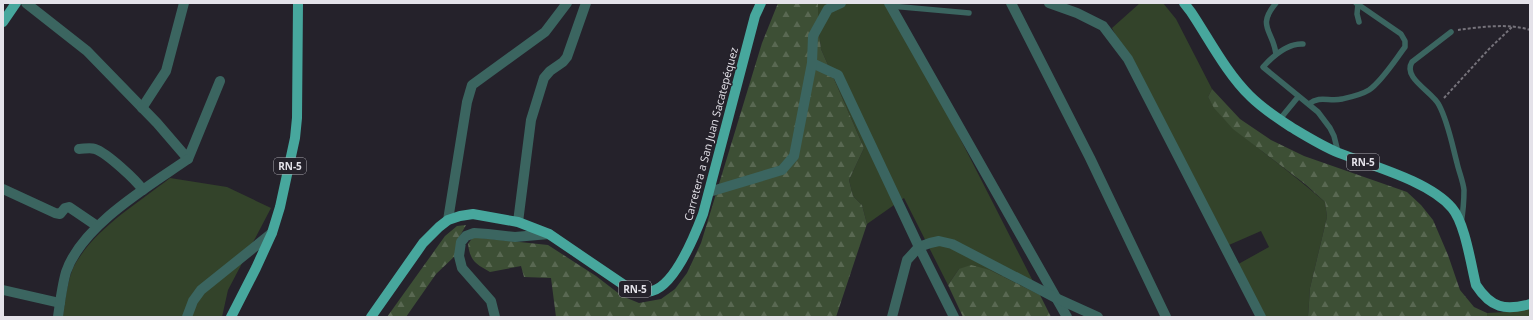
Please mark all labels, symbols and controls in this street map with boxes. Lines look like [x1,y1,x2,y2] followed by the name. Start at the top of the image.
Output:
[680,45,741,222] street label: Carretera a San Juan Sacatepéquez
[1347,154,1379,170] road number: RN-5
[274,158,306,174] road number: RN-5
[619,281,651,297] road number: RN-5

